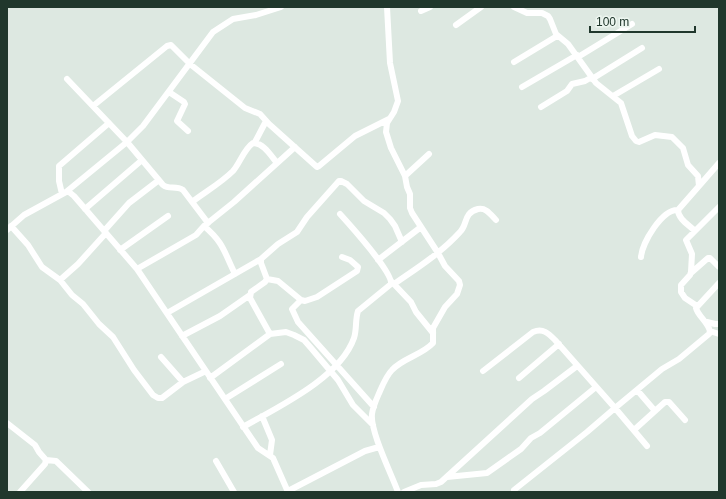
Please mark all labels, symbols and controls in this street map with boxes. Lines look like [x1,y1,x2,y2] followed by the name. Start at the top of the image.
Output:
[590,8,695,34] scale bar
[596,15,629,29] text: 100 m

